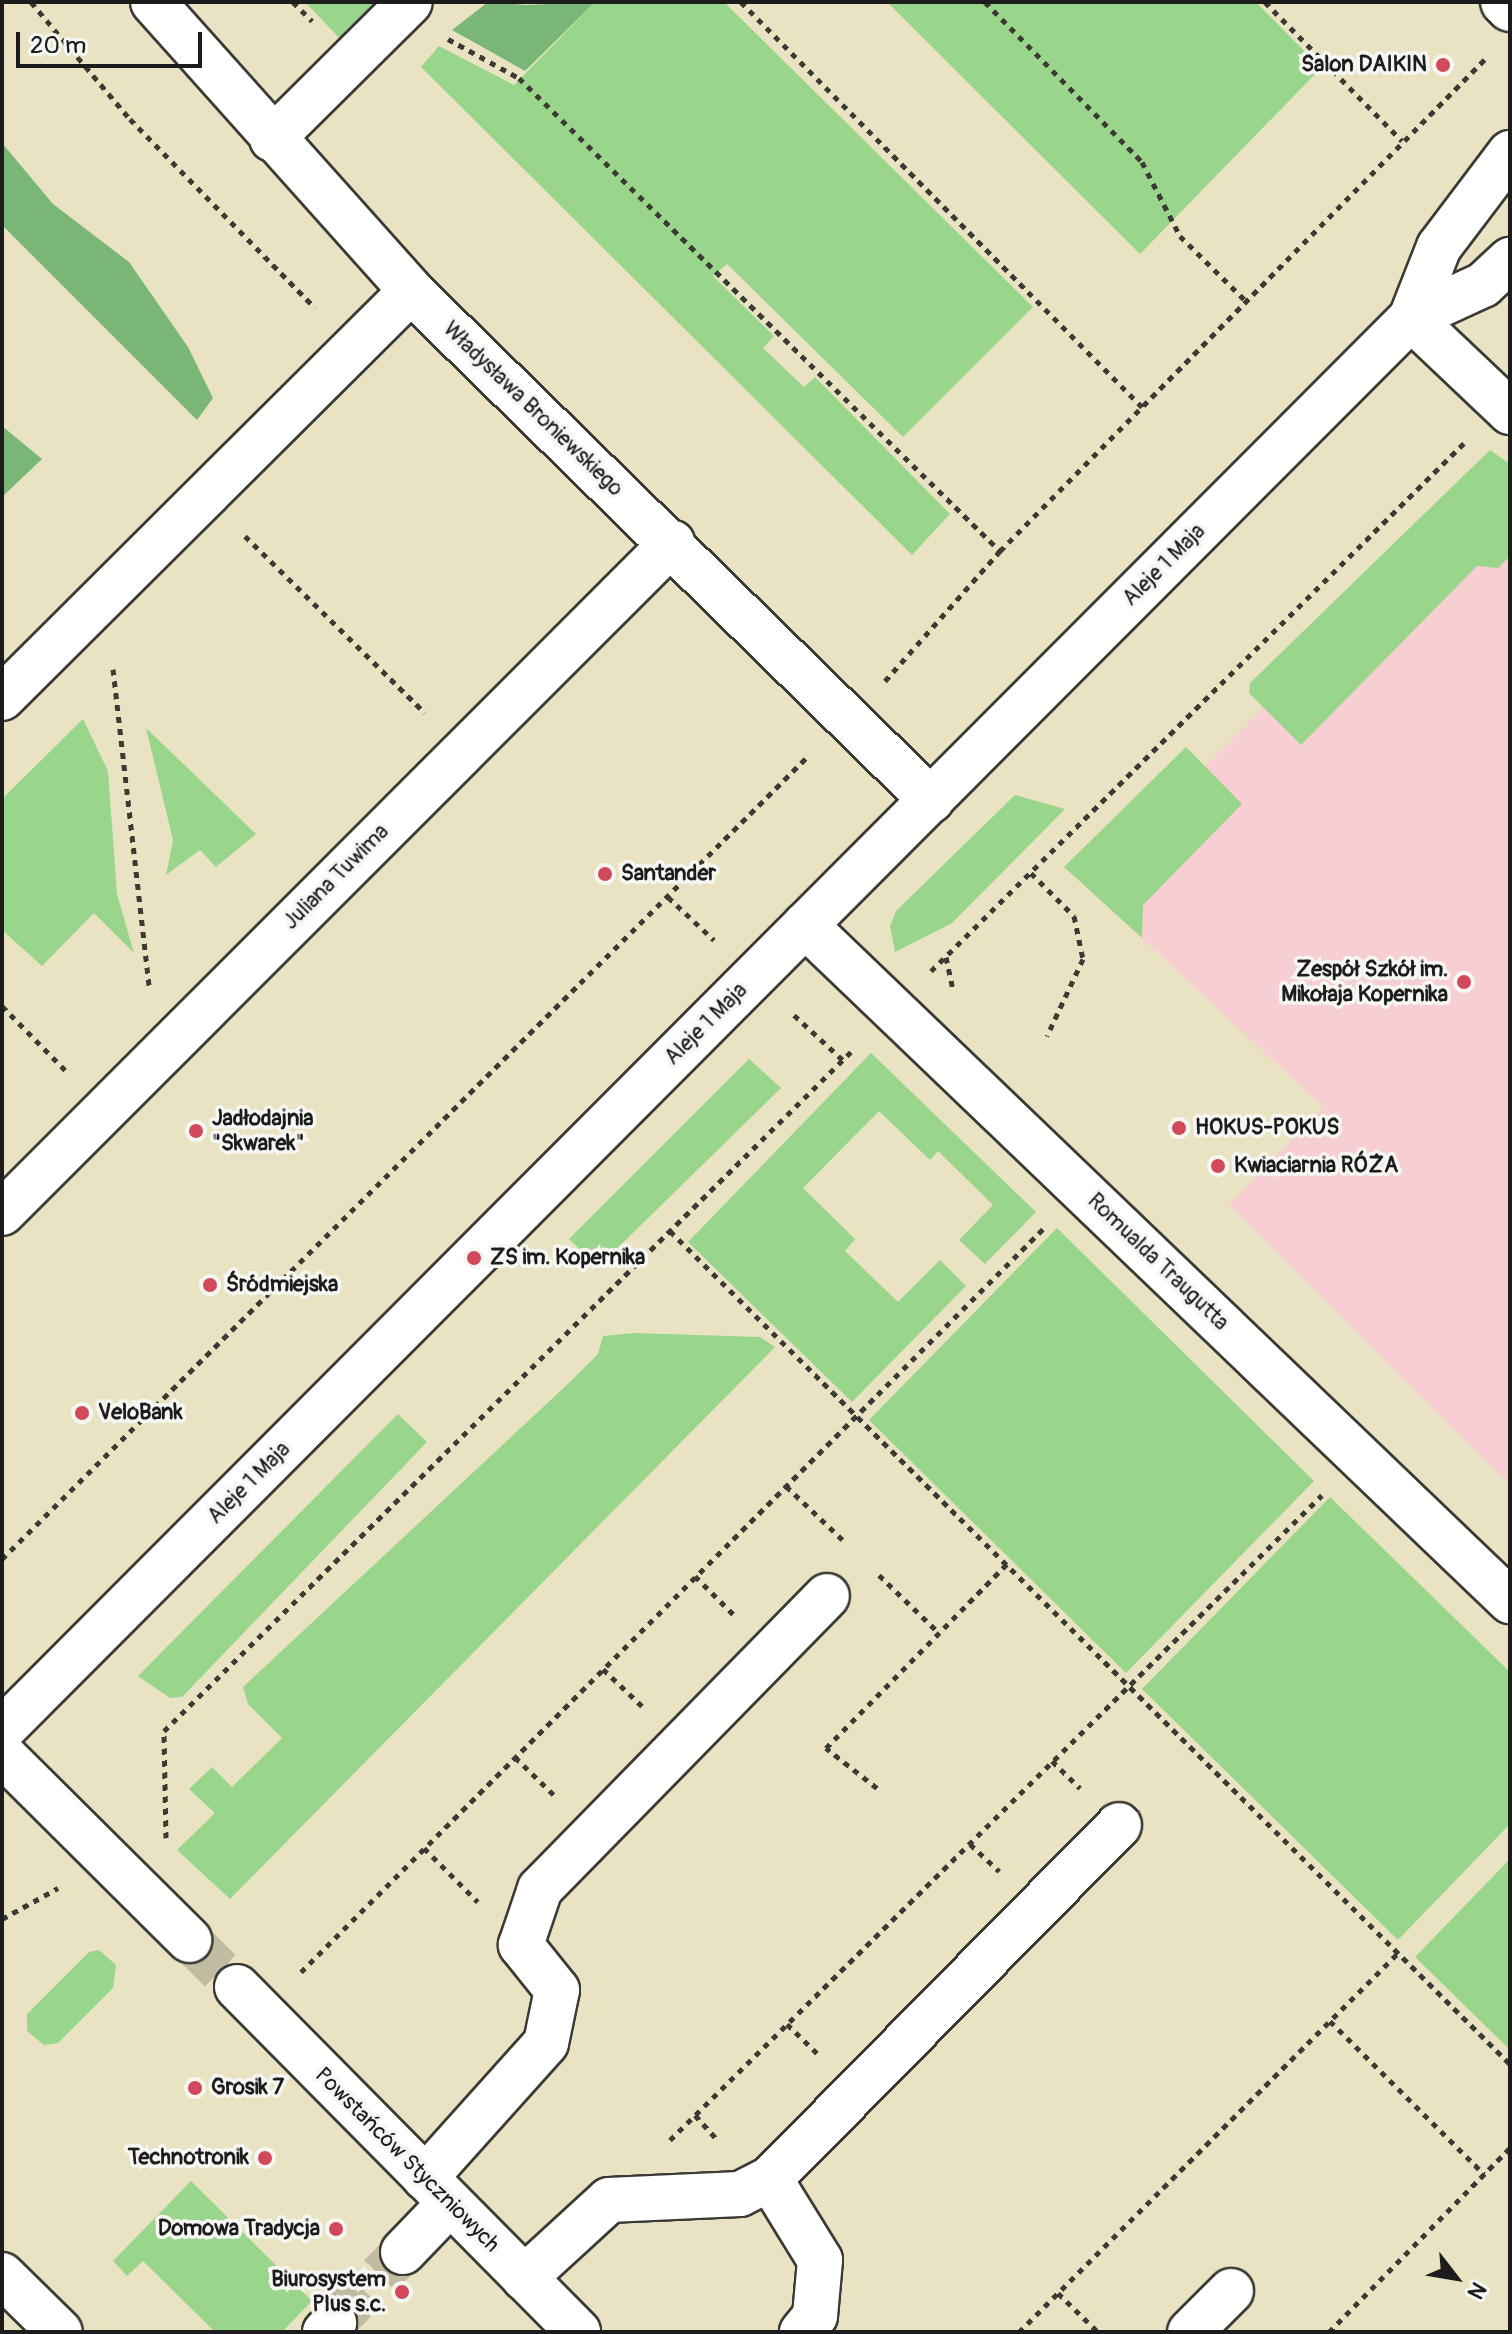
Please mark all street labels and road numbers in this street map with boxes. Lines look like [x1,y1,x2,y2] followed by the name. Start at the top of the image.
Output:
[437,316,629,502] street label: Władysława Broniewskiego
[1117,518,1211,612] street label: Aleje 1 Maja
[278,819,394,935] street label: Juliana Tuwima
[659,977,753,1071] street label: Aleje 1 Maja
[1082,1188,1234,1336] street label: Romualda Traugutta
[202,1436,296,1530] street label: Aleje 1 Maja
[309,2062,505,2258] street label: Powstańców Styczniowych

